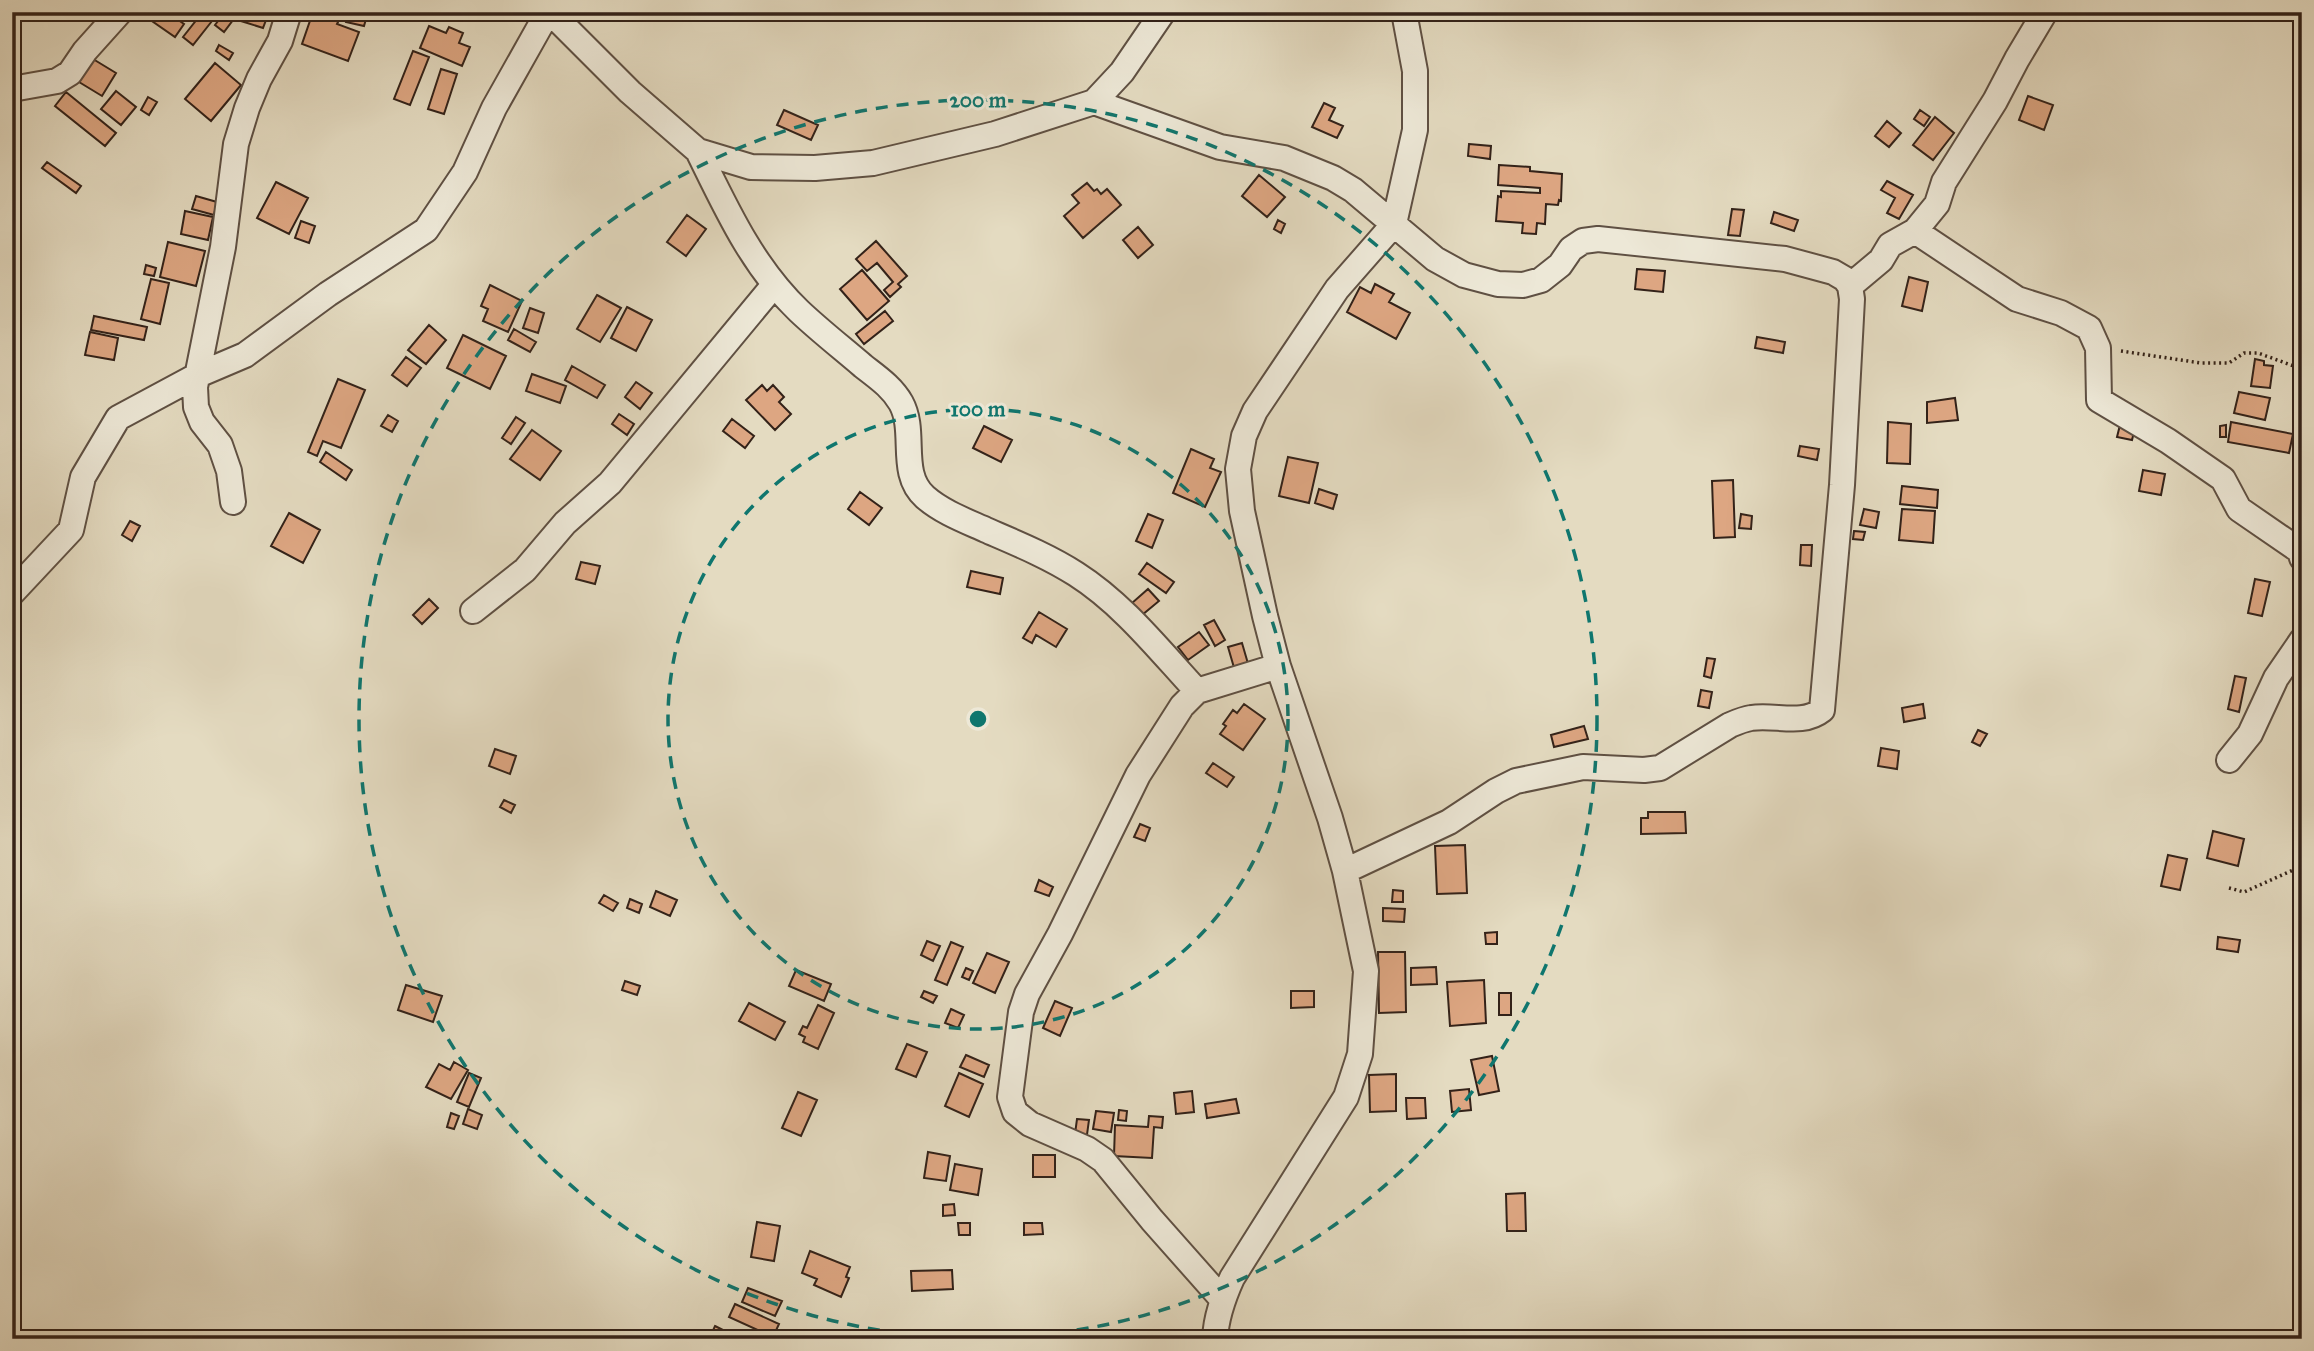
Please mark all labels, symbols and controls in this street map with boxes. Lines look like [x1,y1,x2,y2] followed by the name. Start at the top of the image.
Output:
[950,87,1007,113] text: 200 m
[951,396,1006,422] text: 100 m
[966,707,990,731] centre of rings

